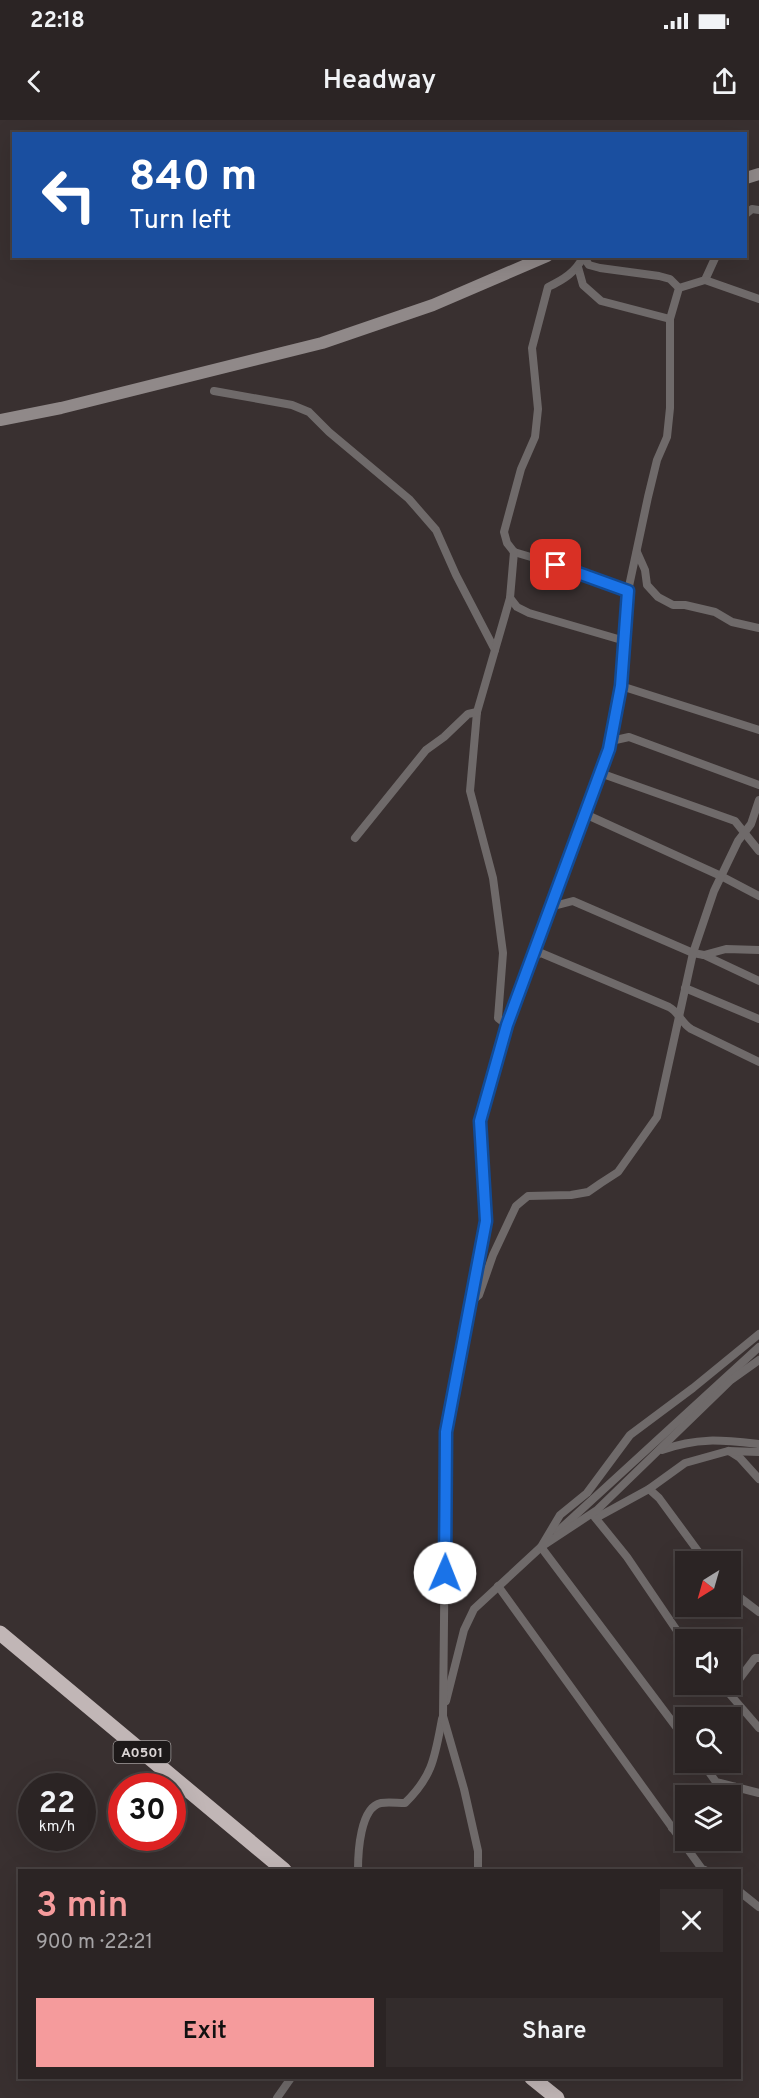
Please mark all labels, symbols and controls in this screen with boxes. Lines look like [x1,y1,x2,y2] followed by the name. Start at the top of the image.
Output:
[30,8,85,35] text: 22:18
[323,64,436,98] text: Headway
[18,65,51,98] icon: back
[708,65,741,98] icon: share
[129,152,257,205] text: 840 m
[30,156,108,234] icon: left
[129,204,231,238] text: Turn left
[530,539,581,590] pin
[539,548,572,581] icon: arrive
[413,1541,477,1605] position arrow
[675,1551,741,1617] north arrow
[675,1551,741,1851] map controls
[675,1629,741,1695] button: sound
[675,1707,741,1773] button: search
[114,1741,170,1763] road number: A0501
[108,1773,186,1851] speed limit sign: 30
[675,1785,741,1851] button: layers
[39,1786,75,1823] text: 22
[39,1818,75,1837] text: km/h
[36,1884,128,1930] text: 3 min
[660,1889,723,1952] button: close
[36,1930,153,1956] text: 900 m · 22:21
[36,1998,374,2067] button: Exit
[386,1998,723,2067] button: Share

